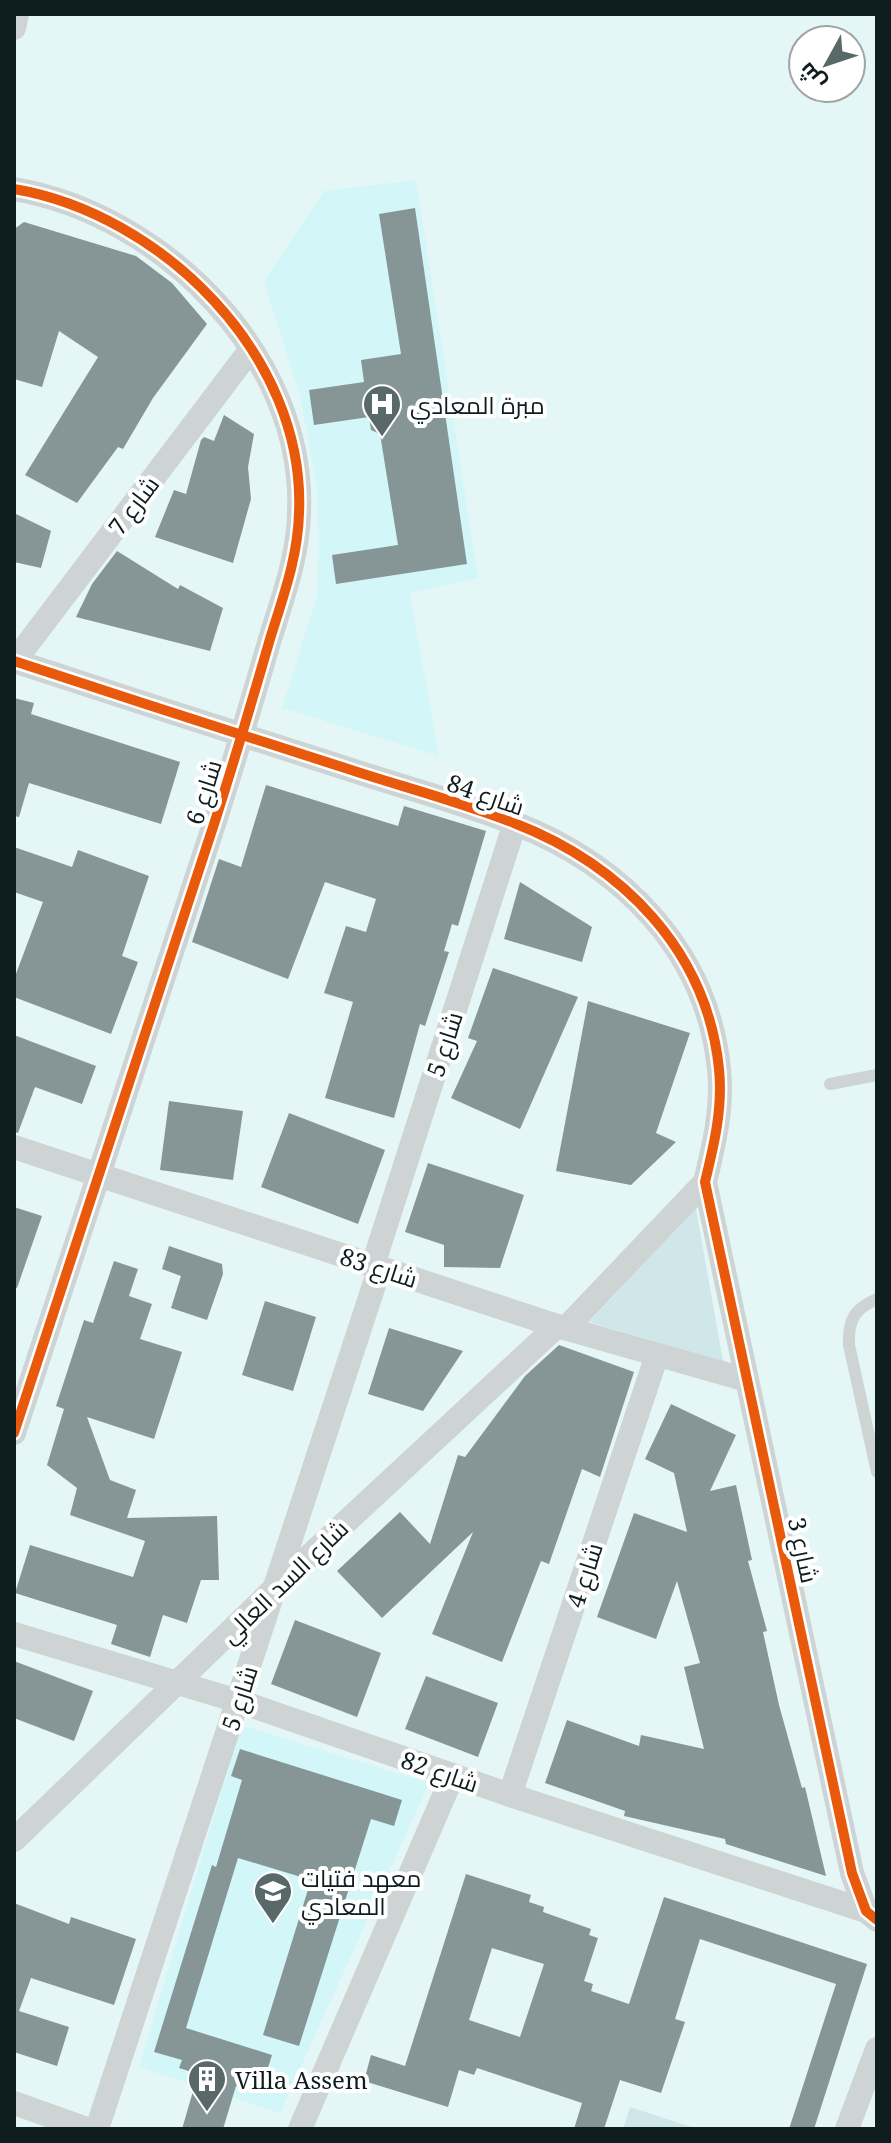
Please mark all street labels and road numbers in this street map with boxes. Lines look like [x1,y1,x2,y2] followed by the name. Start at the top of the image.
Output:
[100,469,167,542] street label: شارع 7
[177,755,230,829] street label: شارع 6
[443,765,529,824] street label: شارع 84
[418,1007,471,1081] street label: شارع 5
[336,1239,422,1296] street label: شارع 83
[213,1512,358,1653] street label: شارع السد العالي
[780,1514,827,1586] street label: شارع 3
[558,1538,611,1612] street label: شارع 4
[213,1661,266,1735] street label: شارع 5
[397,1742,483,1801] street label: شارع 82

